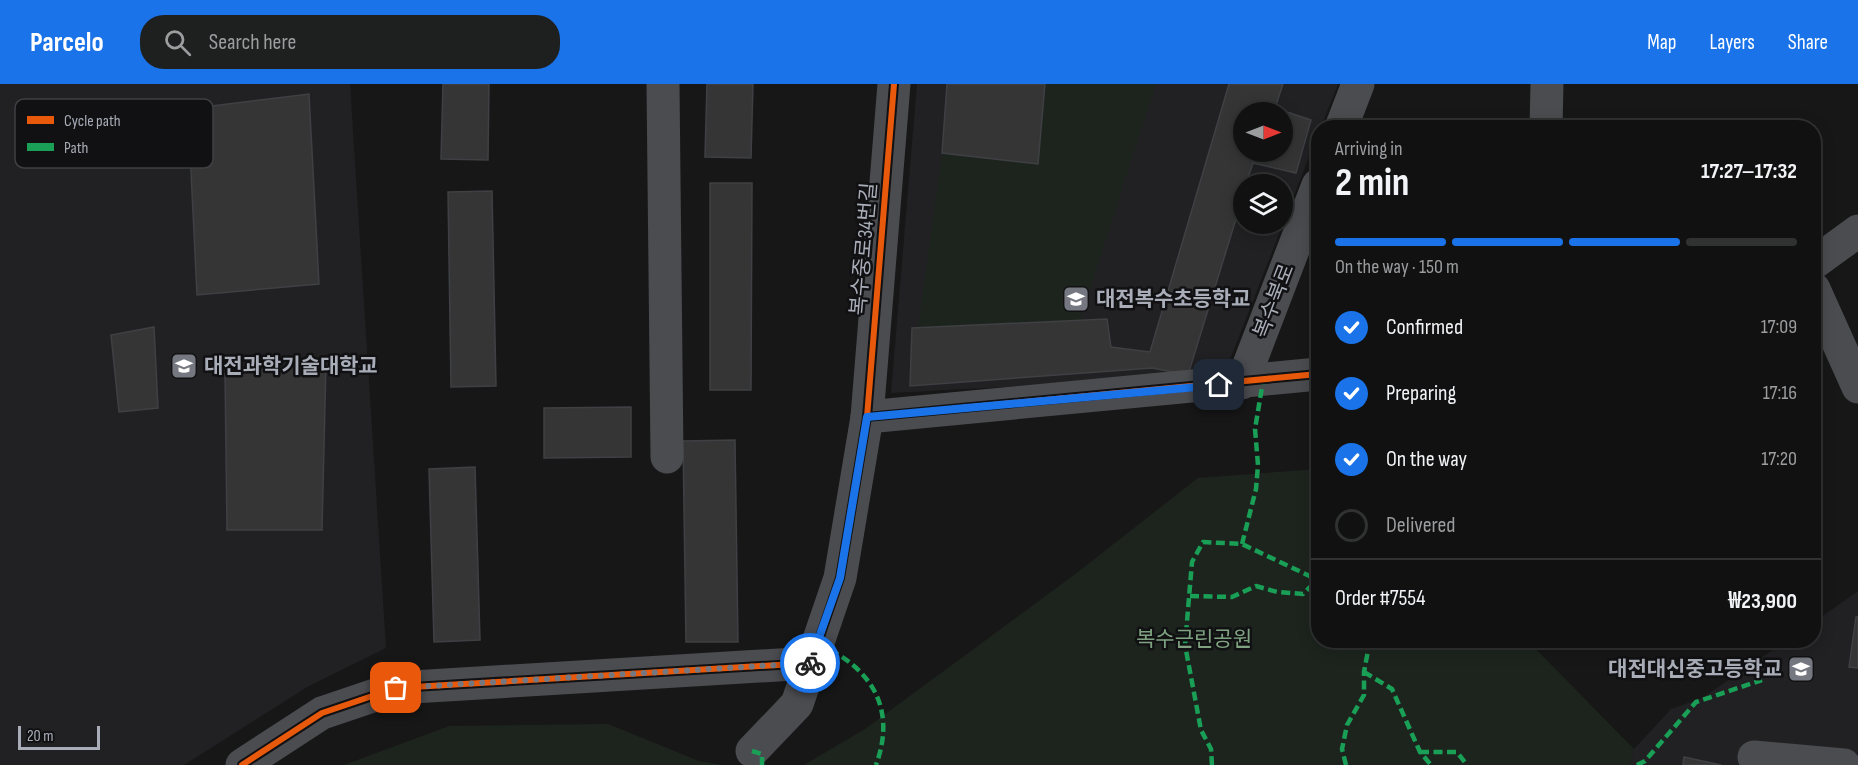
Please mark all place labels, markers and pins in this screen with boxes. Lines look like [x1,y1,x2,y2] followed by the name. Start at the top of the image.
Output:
[1061,284,1091,314] school or university icon: 대전복수초등학교
[1096,287,1251,312] place label: 대전복수초등학교
[169,351,199,381] school or university icon: 대전과학기술대학교
[204,354,378,379] place label: 대전과학기술대학교
[1193,359,1244,410] pin
[1786,654,1816,684] school or university icon: 대전대신중고등학교
[1608,657,1782,682] place label: 대전대신중고등학교
[370,662,421,713] pin

